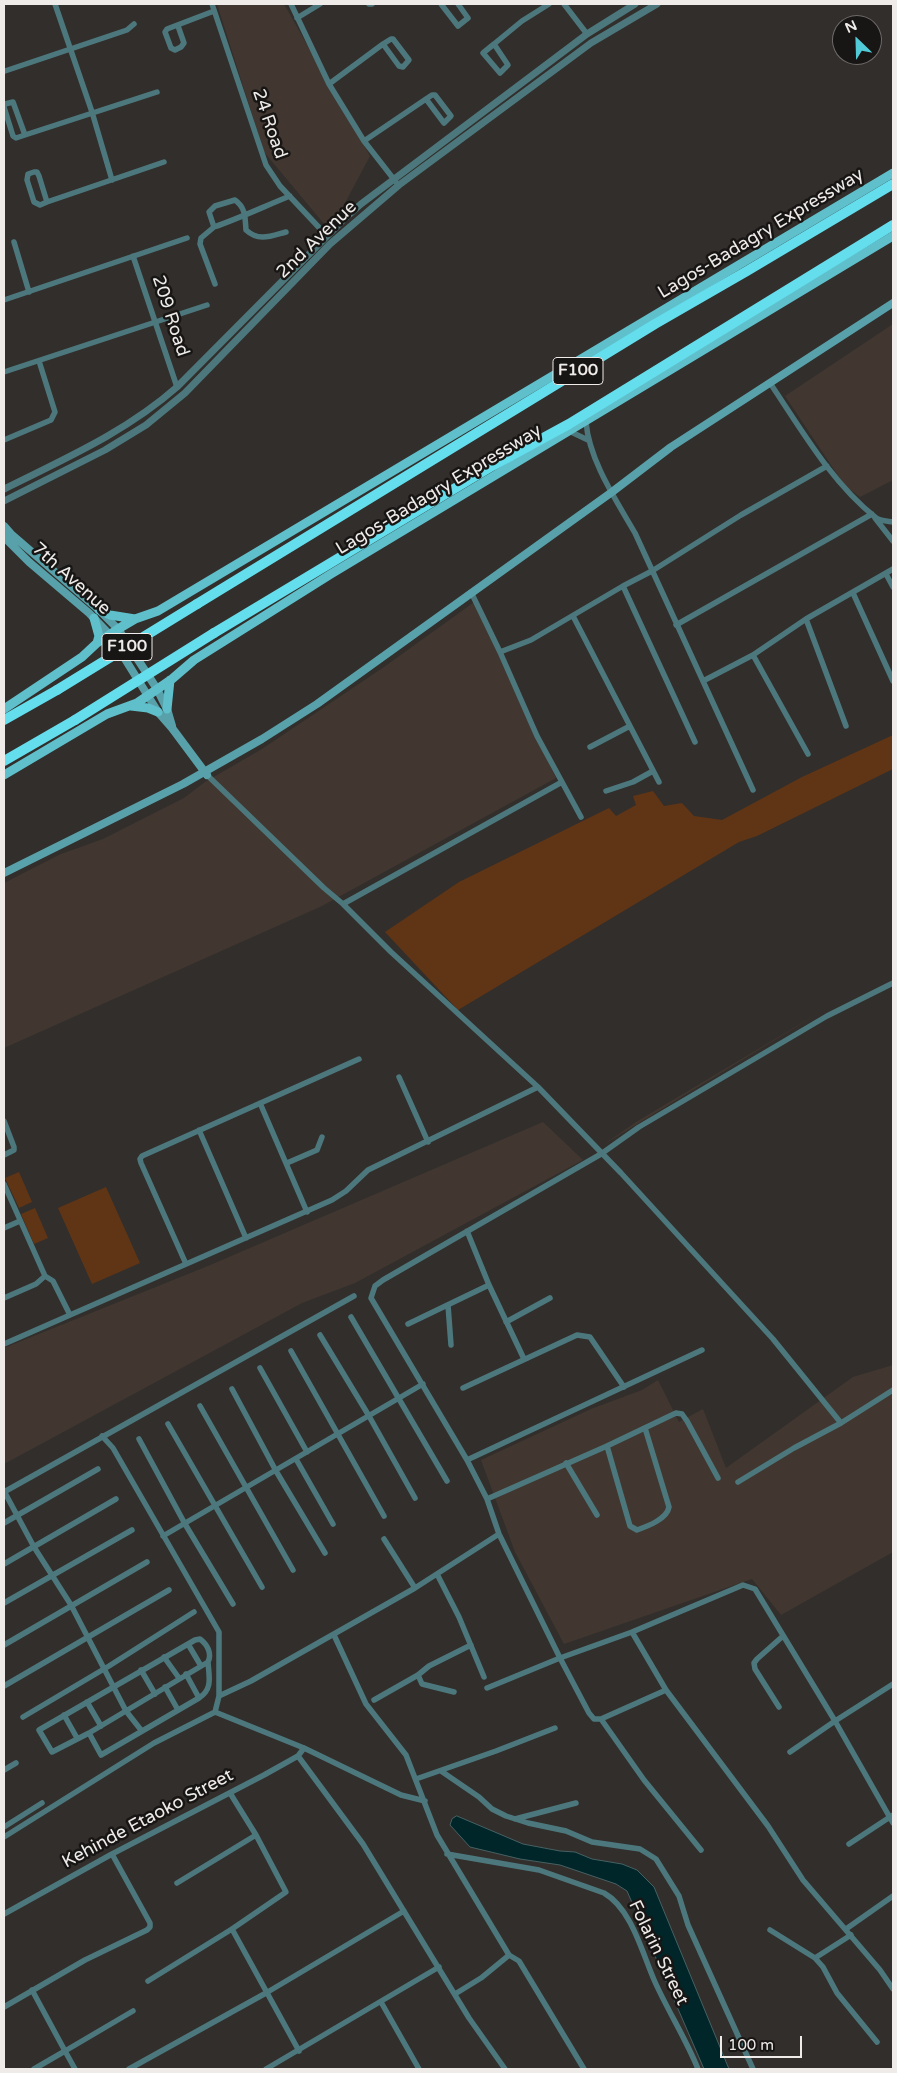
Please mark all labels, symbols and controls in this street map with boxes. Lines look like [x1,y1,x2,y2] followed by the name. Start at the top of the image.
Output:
[832,15,882,65] north arrow
[843,17,860,37] text: N
[247,86,291,162] street label: 24 Road
[654,164,868,304] street label: Lagos-Badagry Expressway
[273,197,361,283] street label: 2nd Avenue
[147,273,193,359] street label: 209 Road
[553,358,603,384] road number: F100
[332,420,546,560] street label: Lagos-Badagry Expressway
[27,538,115,620] street label: 7th Avenue
[102,634,152,660] road number: F100
[59,1765,237,1873] street label: Kehinde Etaoko Street
[623,1897,693,2009] street label: Folarin Street
[722,2026,804,2058] scale bar
[728,2036,774,2054] text: 100 m

